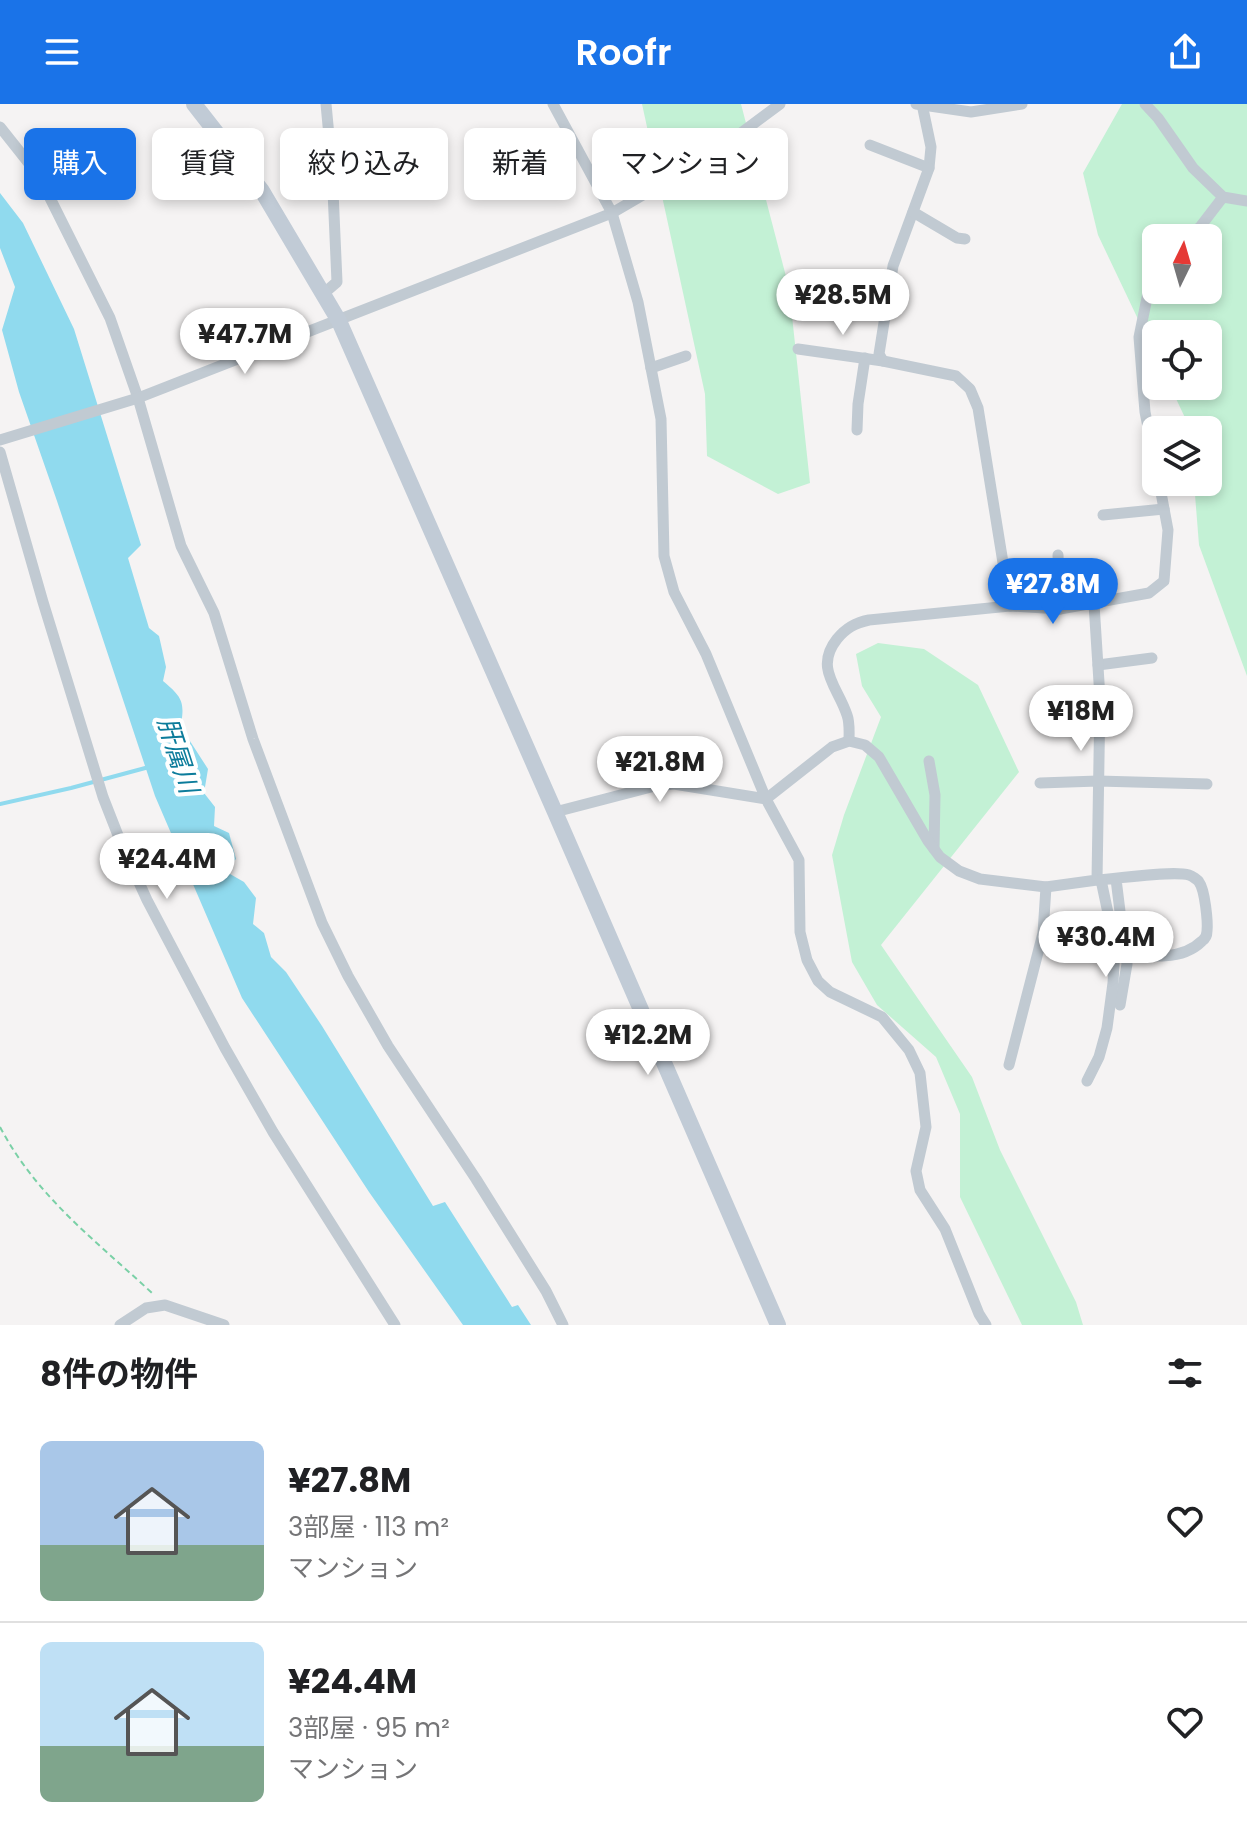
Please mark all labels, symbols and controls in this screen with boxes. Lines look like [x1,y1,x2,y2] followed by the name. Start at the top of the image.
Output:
[576,27,671,78] text: Roofr
[40,30,84,74] icon: menu
[1163,30,1207,74] icon: share
[24,128,136,200] chip: 購入
[152,128,264,200] chip: 賃貸
[280,128,448,200] chip: 絞り込み
[464,128,576,200] chip: 新着
[592,128,788,200] chip: マンション
[1142,224,1222,304] north arrow
[1142,224,1222,496] map controls
[778,269,908,337] pin: ¥28.5M
[794,277,892,313] text: ¥28.5M
[180,308,310,376] pin: ¥47.7M
[198,316,292,352] text: ¥47.7M
[1142,320,1222,400] button: locate
[1142,416,1222,496] button: layers
[988,558,1118,626] pin: ¥27.8M
[1006,566,1100,602] text: ¥27.8M
[1034,685,1128,753] pin: ¥18M
[1047,693,1115,729] text: ¥18M
[149,712,208,800] water label: 肝属川
[595,736,725,804] pin: ¥21.8M
[615,744,705,780] text: ¥21.8M
[102,833,232,901] pin: ¥24.4M
[118,841,216,877] text: ¥24.4M
[1041,911,1171,979] pin: ¥30.4M
[1057,919,1155,955] text: ¥30.4M
[583,1009,713,1077] pin: ¥12.2M
[604,1017,692,1053] text: ¥12.2M
[40,1350,198,1398] text: 8件の物件
[1163,1351,1207,1395] icon: filters
[288,1456,411,1504] text: ¥27.8M
[104,1473,200,1569] icon: home
[1163,1499,1207,1543] icon: heart
[288,1509,449,1545] text: 3部屋 · 113 m²
[288,1550,418,1586] text: マンション
[288,1657,417,1705] text: ¥24.4M
[104,1674,200,1770] icon: home
[1163,1700,1207,1744] icon: heart
[288,1710,450,1746] text: 3部屋 · 95 m²
[288,1751,418,1787] text: マンション

